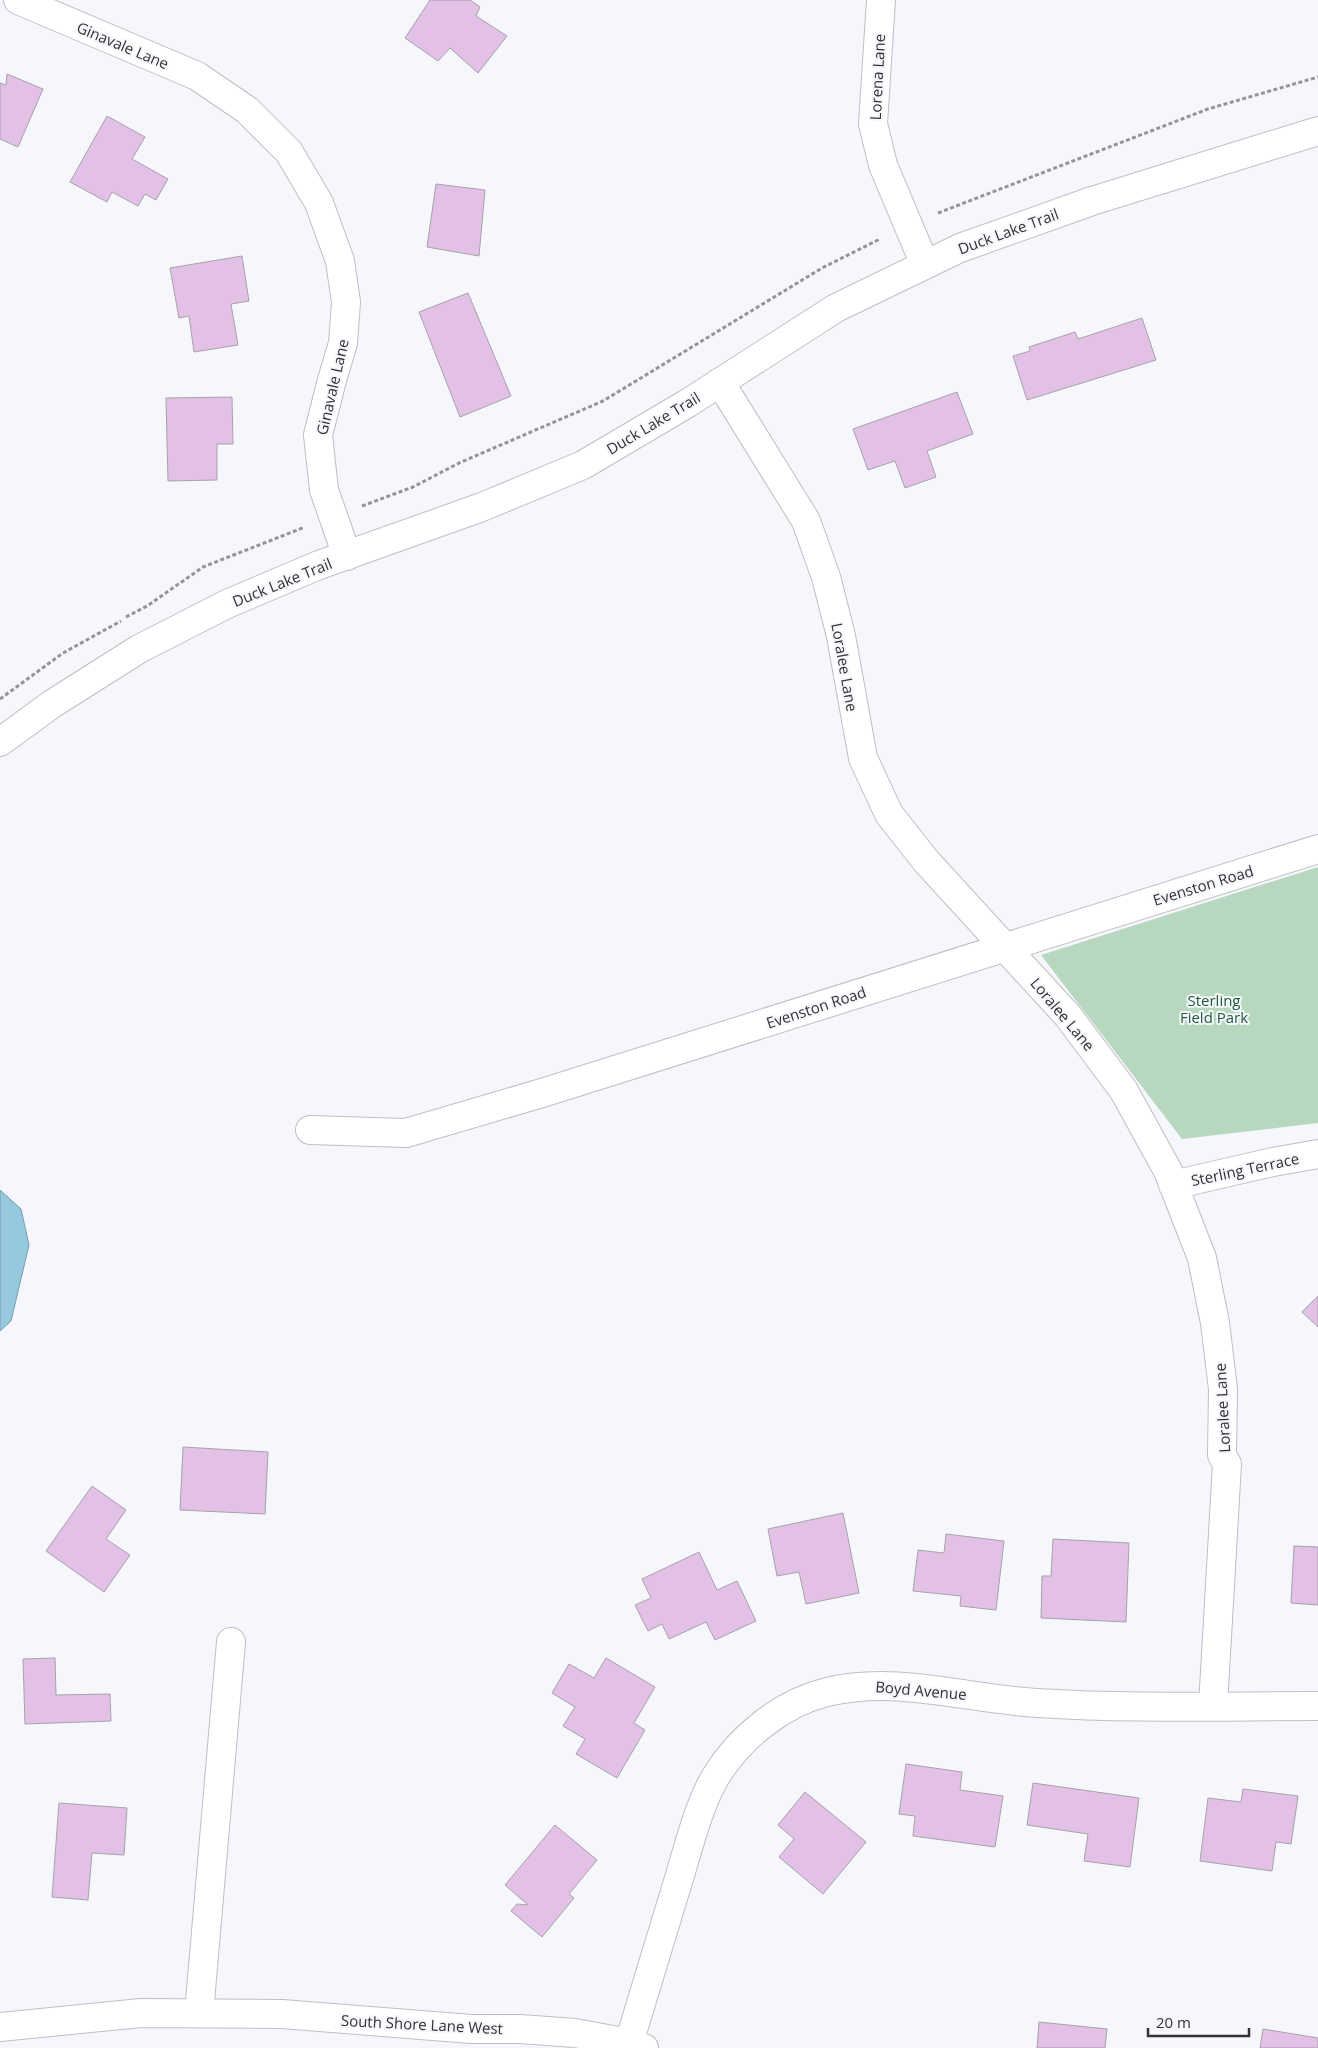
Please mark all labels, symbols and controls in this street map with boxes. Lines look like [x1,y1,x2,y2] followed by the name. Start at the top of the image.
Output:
[74,17,172,73] street label: Ginavale Lane
[865,33,889,121] street label: Lorena Lane
[955,204,1061,258] street label: Duck Lake Trail
[311,337,353,437] street label: Ginavale Lane
[603,387,703,459] street label: Duck Lake Trail
[229,553,335,611] street label: Duck Lake Trail
[827,621,863,713] street label: Loralee Lane
[1150,860,1256,910] street label: Evenston Road
[1027,973,1099,1055] street label: Loralee Lane
[764,981,868,1033] street label: Evenston Road
[1180,990,1248,1027] park label: Sterling Field Park
[1189,1148,1301,1190] street label: Sterling Terrace
[1210,1363,1234,1453] street label: Loralee Lane
[875,1676,967,1704] street label: Boyd Avenue
[1148,2006,1249,2038] scale bar
[340,2010,504,2038] street label: South Shore Lane West
[1156,2012,1191,2032] text: 20 m

